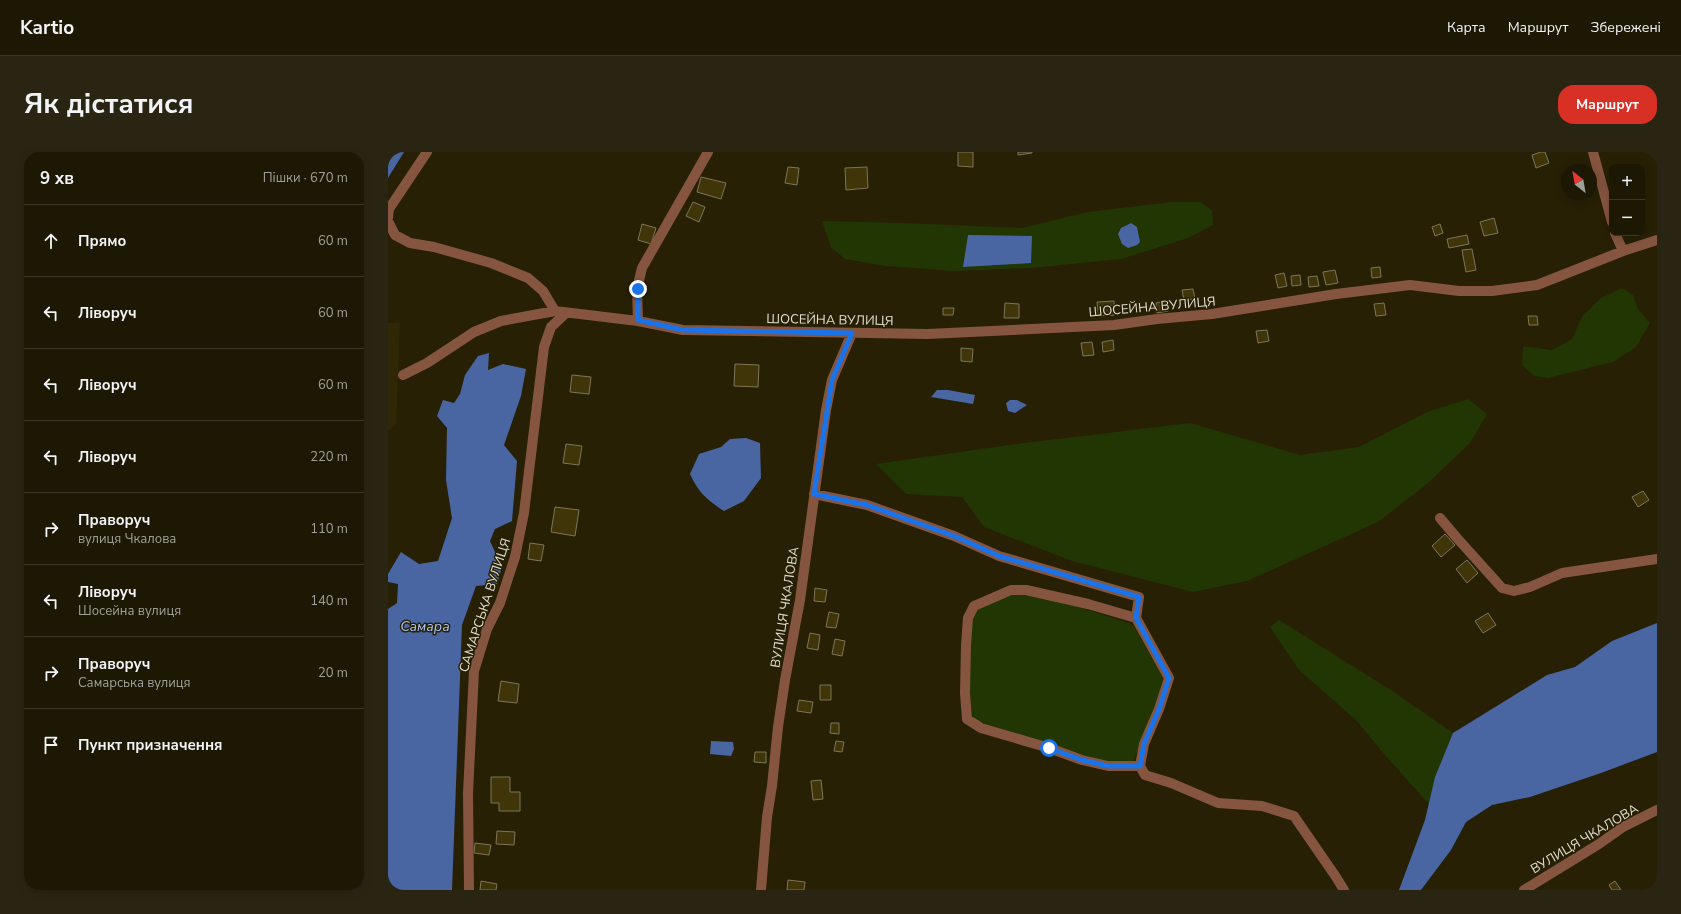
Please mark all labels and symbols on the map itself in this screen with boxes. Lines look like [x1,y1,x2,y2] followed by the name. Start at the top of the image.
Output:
[1561,164,1597,200] north arrow
[629,280,647,298] route end
[1088,291,1216,322] street label: ШОСЕЙНА ВУЛИЦЯ
[766,309,894,330] street label: ШОСЕЙНА ВУЛИЦЯ
[455,536,515,675] street label: САМАРСЬКА ВУЛИЦЯ
[767,545,804,669] street label: ВУЛИЦЯ ЧКАЛОВА
[400,617,450,636] water label: Самара
[1040,739,1058,757] route start
[1527,799,1642,878] street label: ВУЛИЦЯ ЧКАЛОВА

